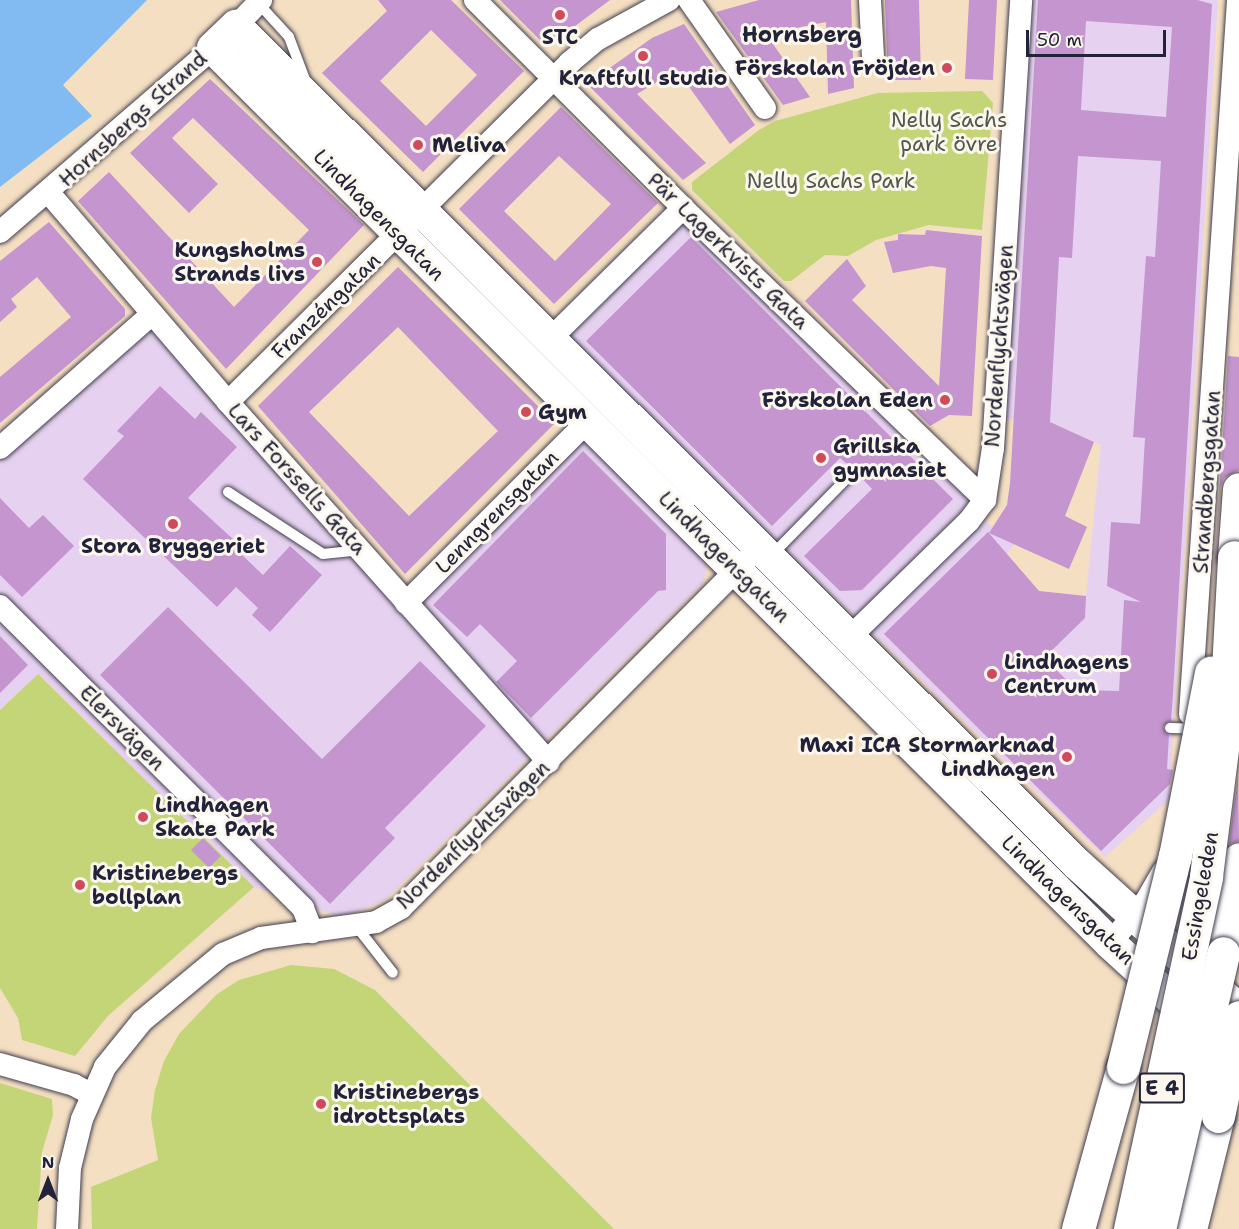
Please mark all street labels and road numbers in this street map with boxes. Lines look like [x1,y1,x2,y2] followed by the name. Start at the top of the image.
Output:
[54,46,212,192] street label: Hornsbergs Strand
[308,144,450,286] street label: Lindhagensgatan
[642,167,814,335] street label: Pär Lagerkvists Gata
[979,244,1019,448] street label: Nordenflychtsvägen
[266,248,386,364] street label: Franzéngatan
[1188,389,1226,575] street label: Strandbergsgatan
[222,398,372,560] street label: Lars Forssells Gata
[430,445,564,579] street label: Lenngrensgatan
[653,486,795,628] street label: Lindhagensgatan
[74,680,170,776] street label: Elersvägen
[391,755,555,915] street label: Nordenflychtsvägen
[1176,829,1224,963] street label: Essingeleden
[996,830,1140,970] street label: Lindhagensgatan
[1138,1071,1186,1105] road number: E 4

